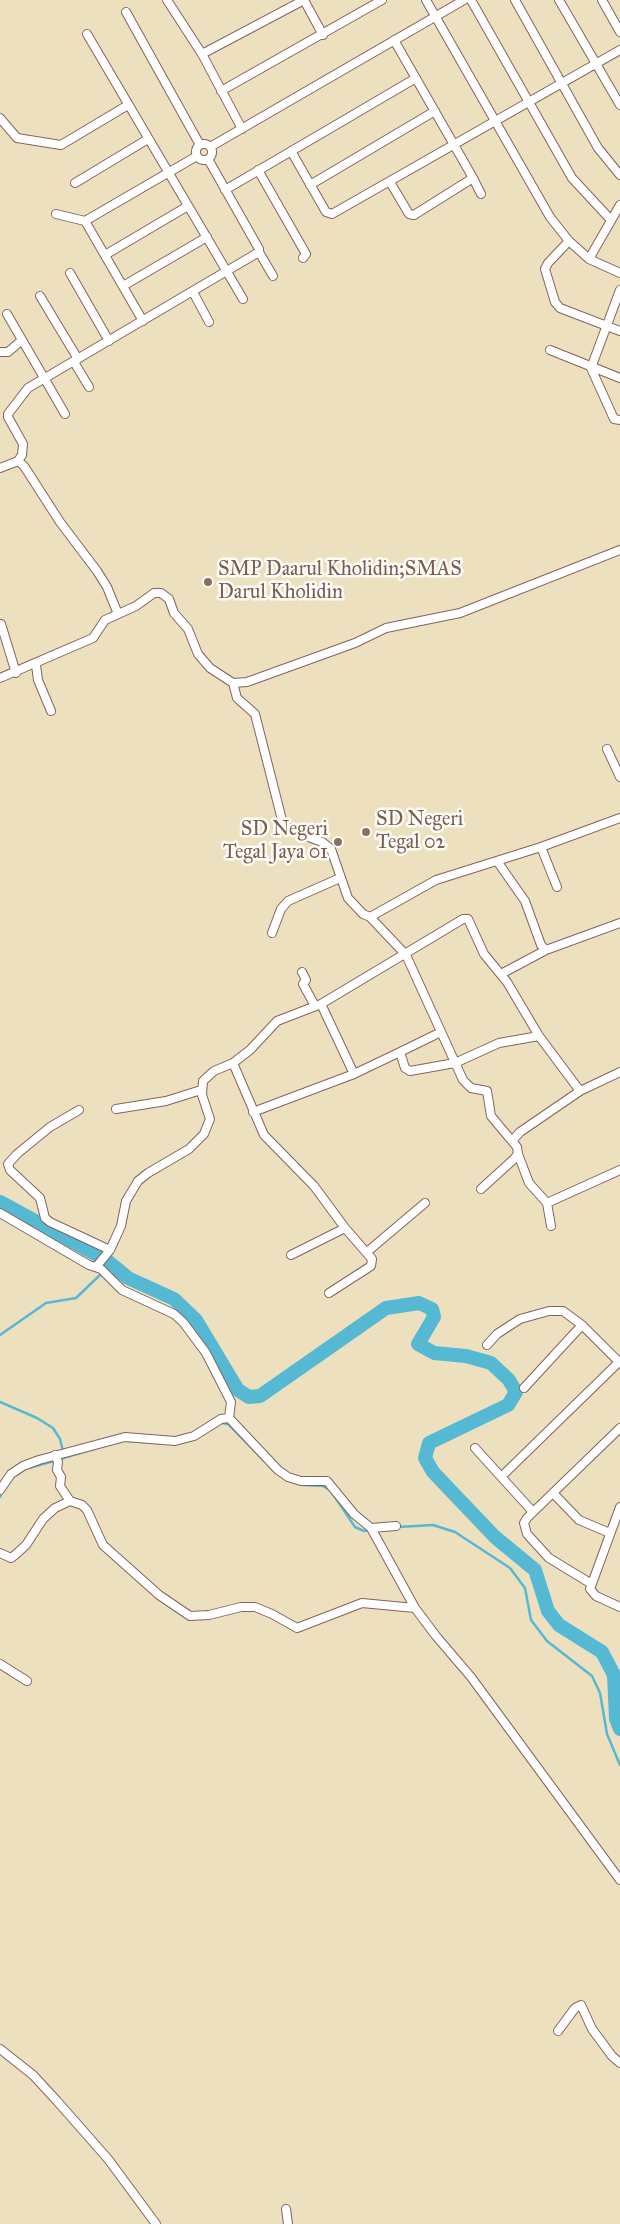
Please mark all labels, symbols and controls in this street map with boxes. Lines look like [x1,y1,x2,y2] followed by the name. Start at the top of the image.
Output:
[218,558,462,605] place label: SMP Daarul Kholidin;SMAS Darul Kholidin
[202,576,214,588] marker: SMP Daarul Kholidin;SMAS Darul Kholidin
[376,808,463,855] place label: SD Negeri Tegal 02
[223,818,328,865] place label: SD Negeri Tegal Jaya 01
[360,826,372,838] marker: SD Negeri Tegal 02
[332,836,344,848] marker: SD Negeri Tegal Jaya 01

